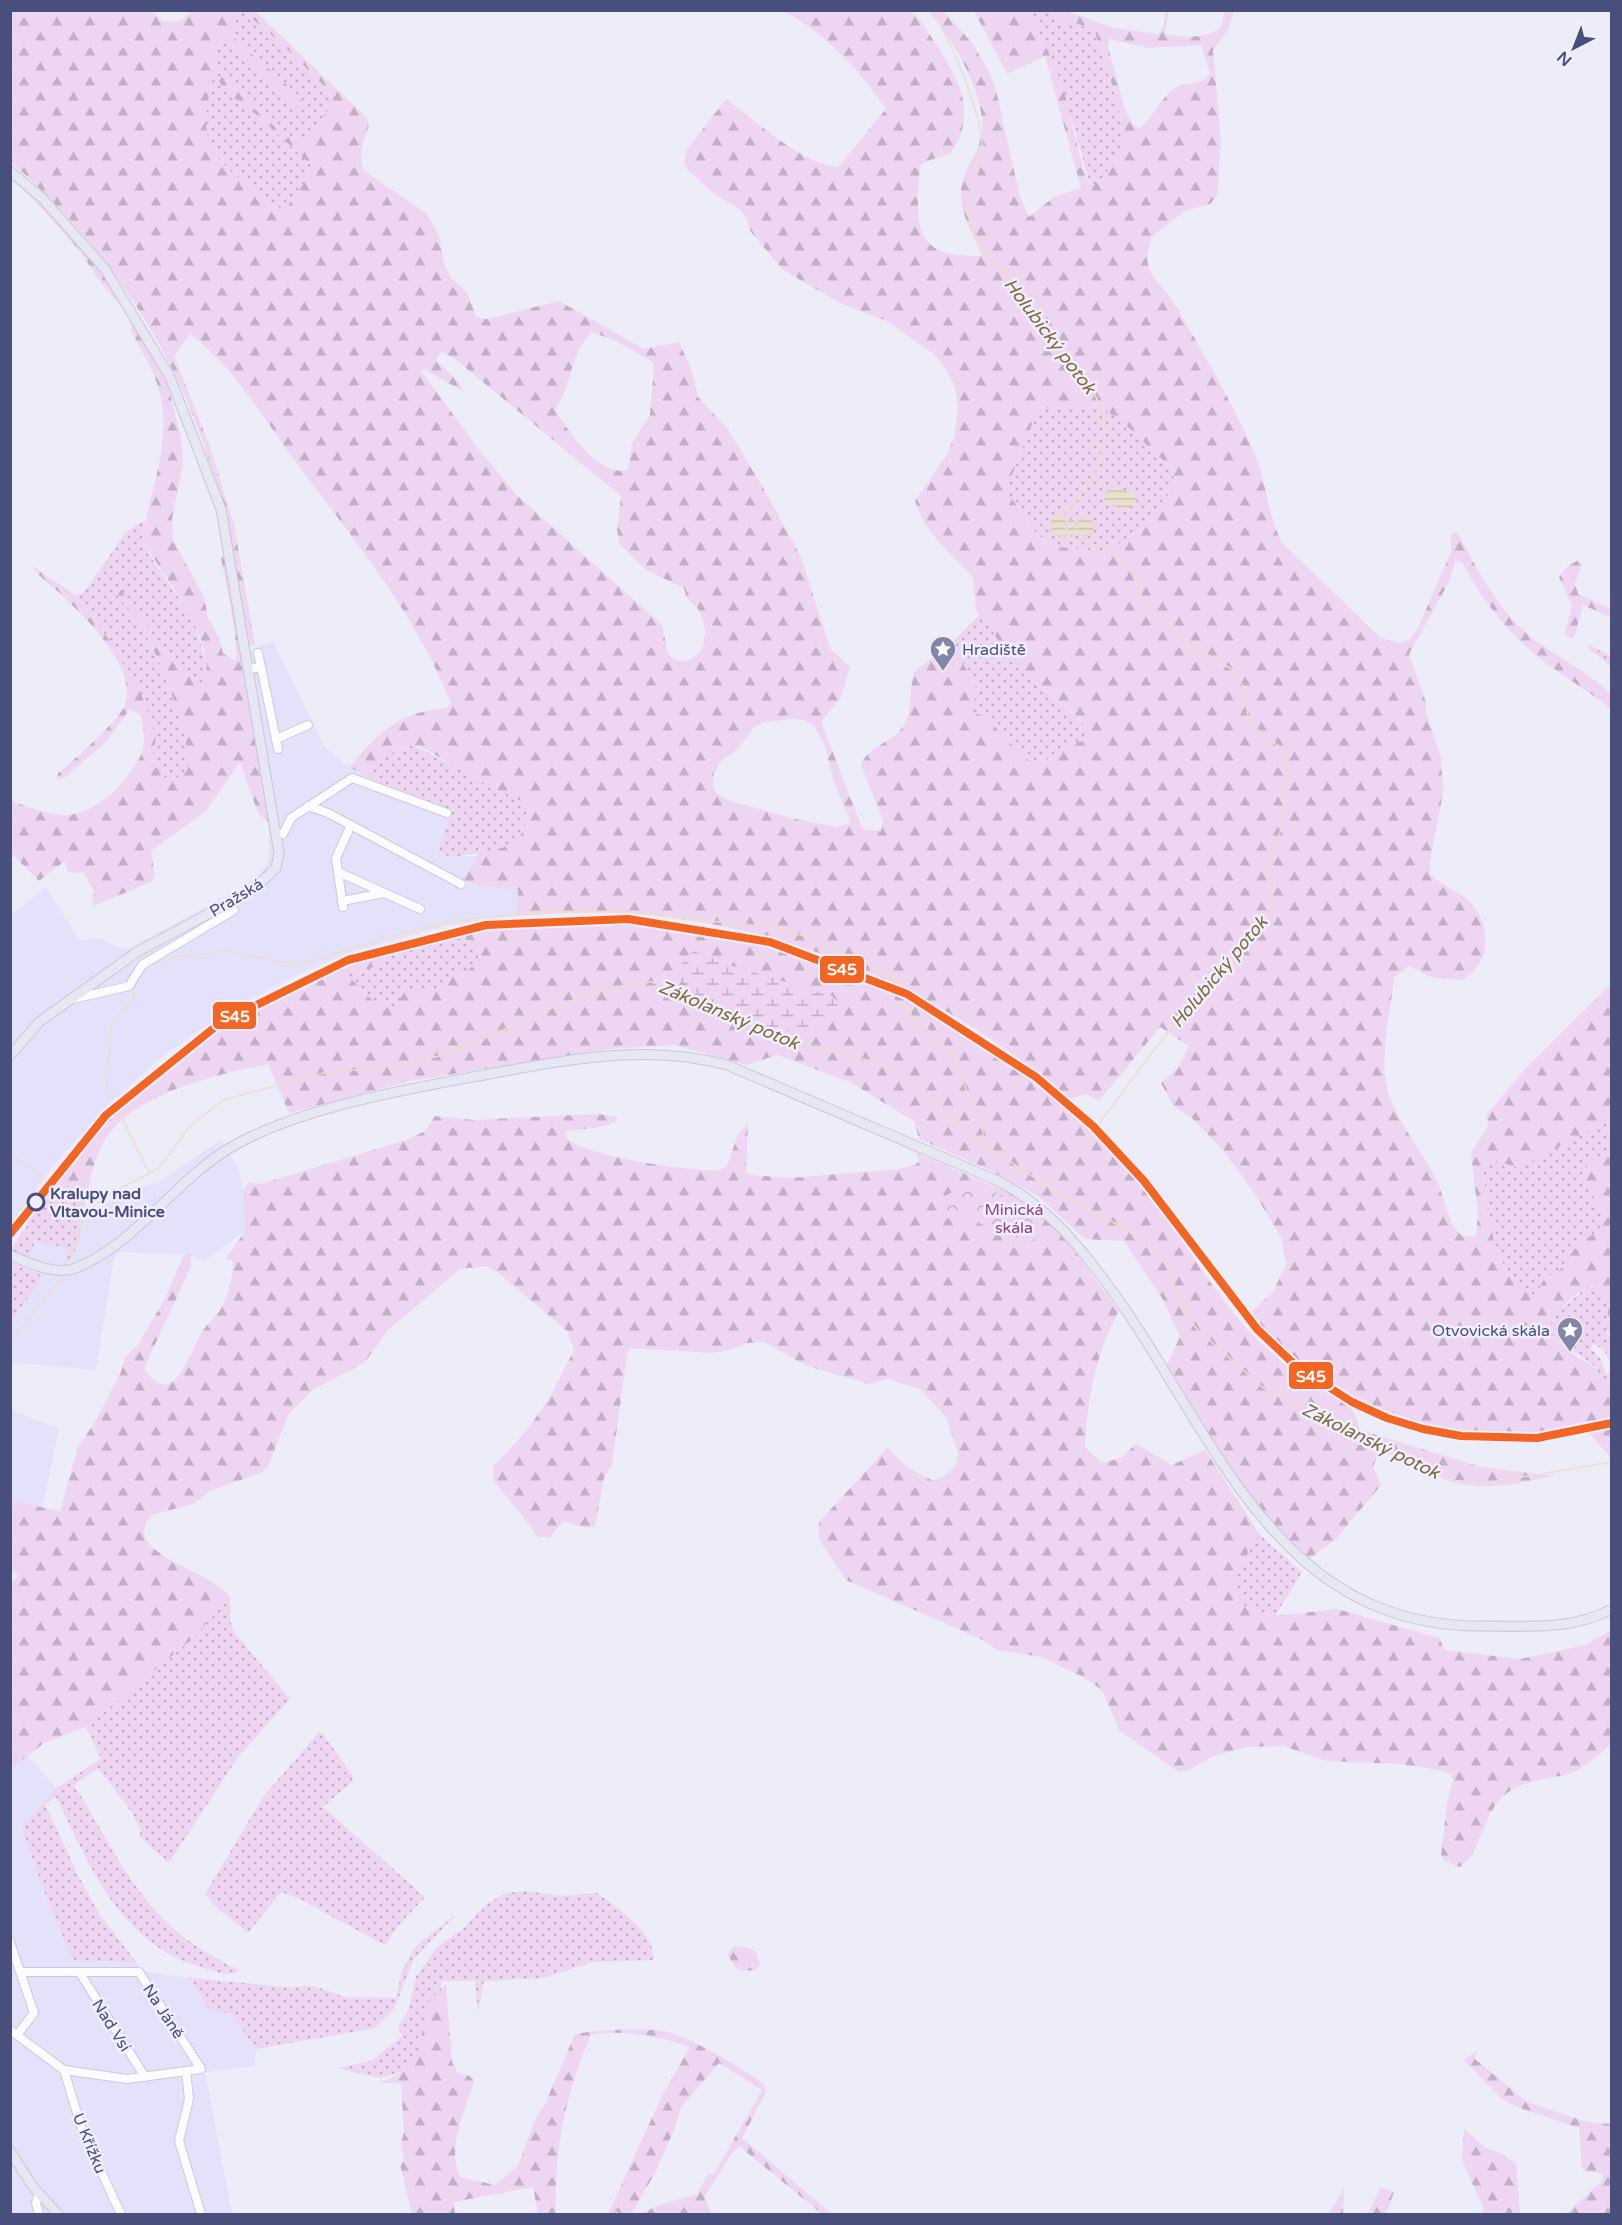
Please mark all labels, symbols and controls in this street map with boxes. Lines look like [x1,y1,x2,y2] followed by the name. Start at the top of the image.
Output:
[1544,18,1604,78] north arrow
[1553,47,1576,70] text: N
[999,274,1101,399] water label: Holubický potok
[928,634,958,672] place icon: Hradiště
[962,640,1026,660] place label: Hradiště
[206,874,267,922] street label: Pražská
[1166,911,1273,1032] water label: Holubický potok
[819,955,865,984] line badge: S45
[827,960,857,980] text: S45
[656,976,804,1055] water label: Zákolanský potok
[212,1001,257,1030] line badge: S45
[220,1007,250,1027] text: S45
[50,1184,165,1222] place label: Kralupy nad Vltavou-Minice
[27,1193,45,1211] marker: Kralupy nad Vltavou-Minice
[984,1200,1044,1238] park label: Minická skála
[1555,1315,1585,1353] place icon: Otvovická skála
[1432,1321,1550,1341] place label: Otvovická skála
[1288,1361,1334,1390] line badge: S45
[1296,1367,1326,1387] text: S45
[1299,1398,1444,1484] water label: Zákolanský potok
[138,1980,188,2043] street label: Na Jáně
[87,1996,135,2055] street label: Nad Vsí
[68,2110,110,2177] street label: U Křížku

